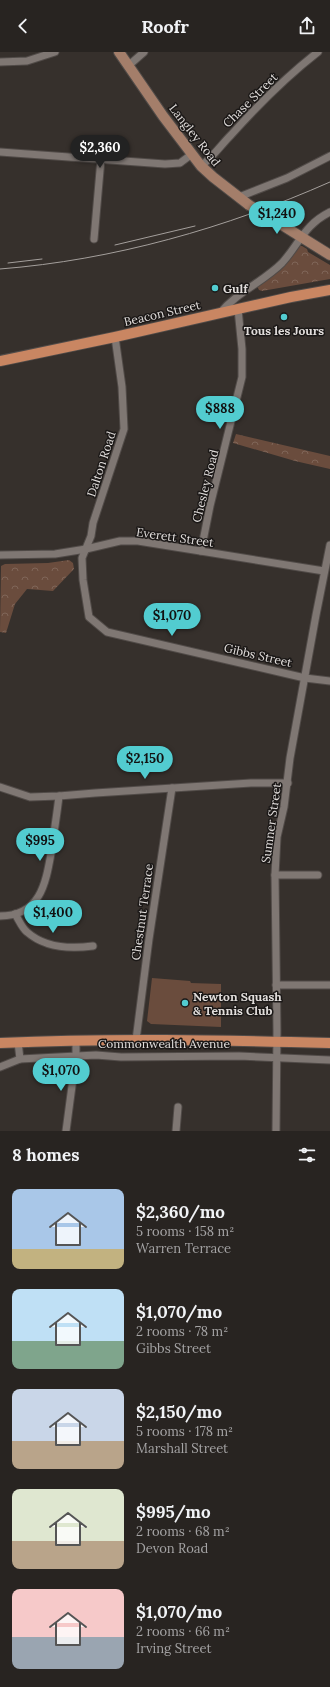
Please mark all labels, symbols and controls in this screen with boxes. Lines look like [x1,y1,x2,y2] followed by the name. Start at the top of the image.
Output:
[12,15,34,37] icon: back
[141,15,189,38] text: Roofr
[296,15,318,37] icon: share
[220,69,281,130] street label: Chase Street
[166,101,224,169] street label: Langley Road
[67,135,133,169] pin: $2,360
[80,139,120,156] text: $2,360
[244,201,310,235] pin: $1,240
[258,205,296,222] text: $1,240
[223,281,249,296] place label: Gulf
[210,283,220,293] marker: Gulf
[122,297,202,329] street label: Beacon Street
[279,312,289,322] marker: Tous les Jours
[244,323,324,338] place label: Tous les Jours
[196,396,244,430] pin: $888
[205,400,235,417] text: $888
[83,429,119,499] street label: Dalton Road
[189,448,221,524] street label: Chesley Road
[135,524,215,550] street label: Everett Street
[139,603,205,637] pin: $1,070
[153,607,191,624] text: $1,070
[223,640,294,670] street label: Gibbs Street
[112,746,178,780] pin: $2,150
[126,750,164,767] text: $2,150
[258,782,284,864] street label: Sumner Street
[16,828,64,862] pin: $995
[25,832,55,849] text: $995
[128,862,156,961] street label: Chestnut Terrace
[20,900,86,934] pin: $1,400
[33,904,73,921] text: $1,400
[193,989,282,1018] place label: Newton Squash & Tennis Club
[180,998,190,1008] marker: Newton Squash & Tennis Club
[98,1036,231,1051] street label: Commonwealth Avenue
[28,1058,94,1092] pin: $1,070
[42,1062,80,1079] text: $1,070
[12,1144,79,1166] text: 8 homes
[296,1144,318,1166] icon: filters
[136,1201,225,1223] text: $2,360/mo
[44,1205,92,1253] icon: home
[136,1223,234,1240] text: 5 rooms · 158 m²
[136,1240,231,1257] text: Warren Terrace
[136,1301,222,1323] text: $1,070/mo
[44,1305,92,1353] icon: home
[136,1323,228,1340] text: 2 rooms · 78 m²
[136,1340,211,1357] text: Gibbs Street
[136,1401,222,1423] text: $2,150/mo
[44,1405,92,1453] icon: home
[136,1423,233,1440] text: 5 rooms · 178 m²
[136,1440,228,1457] text: Marshall Street
[136,1501,211,1523] text: $995/mo
[44,1505,92,1553] icon: home
[136,1523,230,1540] text: 2 rooms · 68 m²
[136,1540,208,1557] text: Devon Road
[136,1601,222,1623] text: $1,070/mo
[44,1605,92,1653] icon: home
[136,1623,230,1640] text: 2 rooms · 66 m²
[136,1640,212,1657] text: Irving Street

